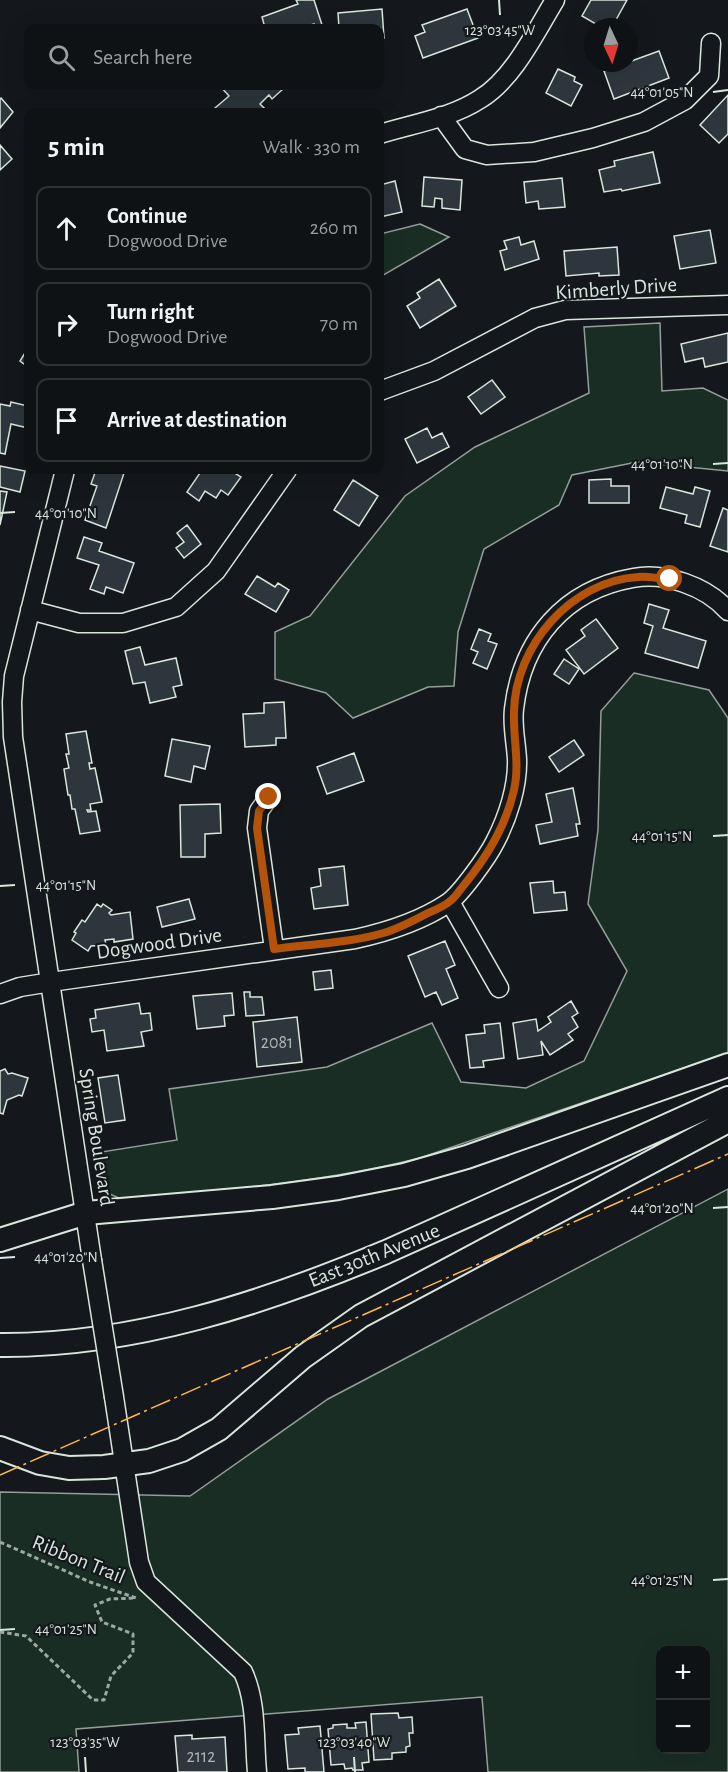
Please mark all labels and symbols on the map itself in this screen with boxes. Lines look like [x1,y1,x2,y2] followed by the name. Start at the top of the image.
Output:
[584,18,638,72] north arrow
[465,23,536,38] text: 123°03'45"W
[630,85,694,100] text: 44°01'05"N
[554,274,678,303] street label: Kimberly Drive
[631,457,693,472] text: 44°01'10"N
[35,506,97,521] text: 44°01'10"N
[656,565,682,591] route start
[255,783,281,809] route end
[632,829,692,844] text: 44°01'15"N
[36,878,96,893] text: 44°01'15"N
[95,924,223,963] street label: Dogwood Drive
[261,1034,293,1052] house number: 2081
[75,1067,118,1208] street label: Spring Boulevard
[630,1201,694,1216] text: 44°01'20"N
[306,1220,443,1291] street label: East 30th Avenue
[34,1250,98,1265] text: 44°01'20"N
[29,1531,128,1588] street label: Ribbon Trail
[631,1573,693,1588] text: 44°01'25"N
[35,1622,97,1637] text: 44°01'25"N
[50,1735,120,1750] text: 123°03'35"W
[318,1735,391,1750] text: 123°03'40"W
[187,1748,215,1766] house number: 2112

